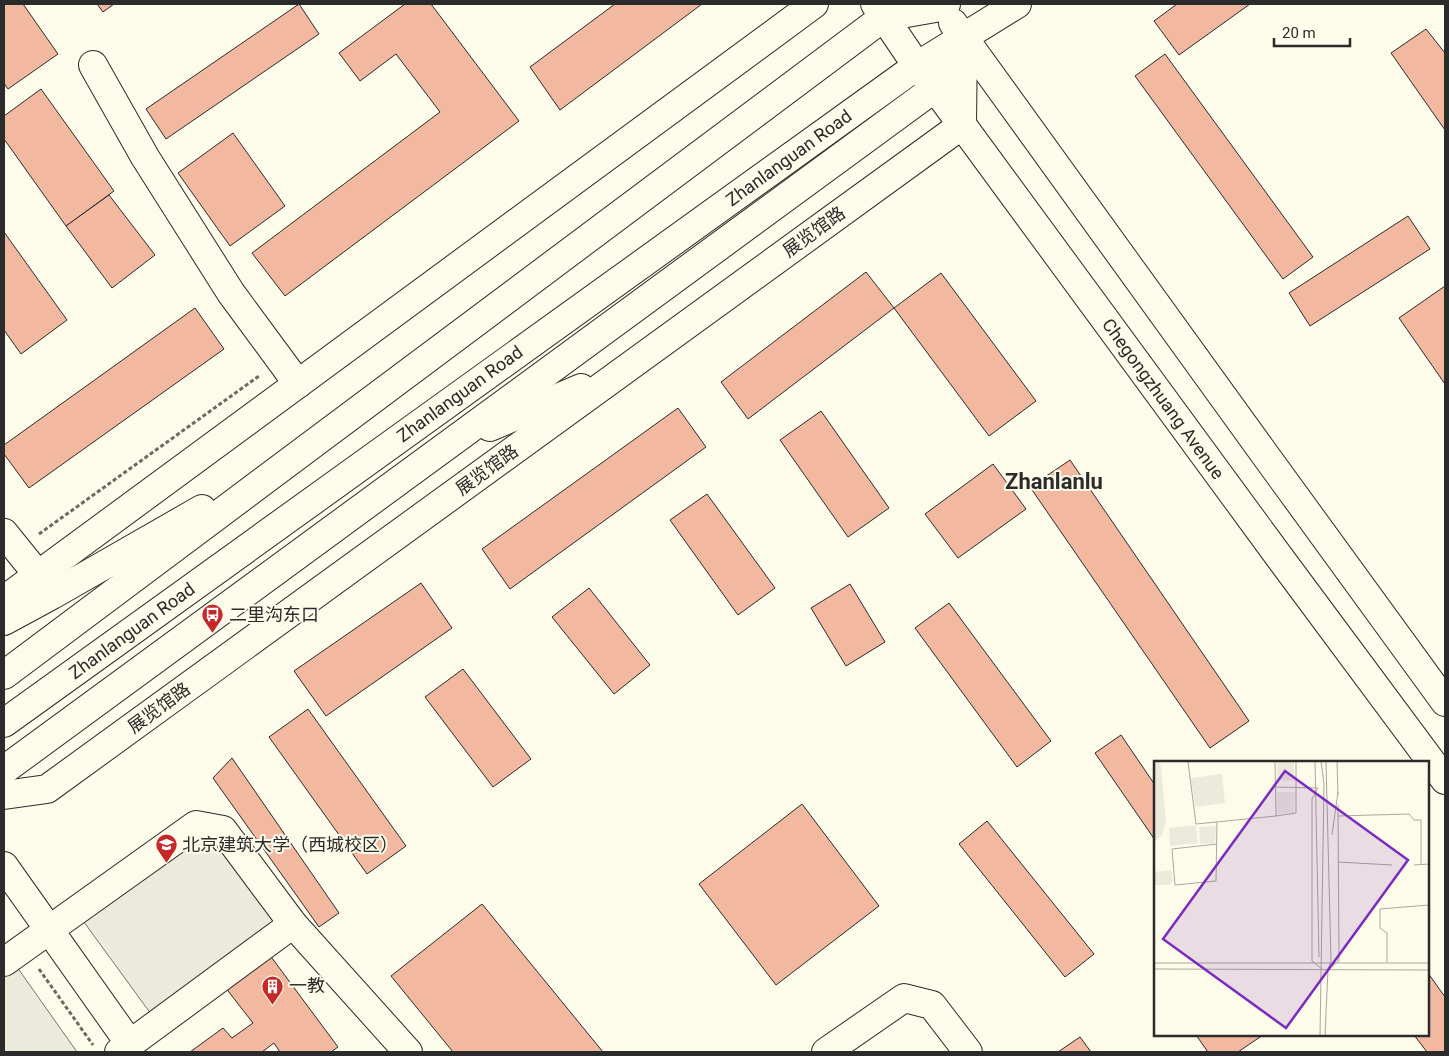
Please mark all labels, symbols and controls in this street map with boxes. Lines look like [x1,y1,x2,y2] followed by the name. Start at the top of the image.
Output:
[1274,15,1350,47] scale bar
[1282,24,1316,42] text: 20 m
[722,105,856,210] street label: Zhanlanguan Road
[778,202,849,261] street label: 展览馆路
[1098,314,1229,483] street label: Chegongzhuang Avenue
[393,341,527,446] street label: Zhanlanguan Road
[451,440,522,499] street label: 展览馆路
[1005,469,1103,494] district label: Zhanlanlu
[65,578,199,683] street label: Zhanlanguan Road
[201,603,225,634] bus stop icon: 二里沟东口
[229,604,319,625] place label: 二里沟东口
[123,678,194,737] street label: 展览馆路
[1154,761,1429,1036] inset map
[154,833,178,864] school or university icon: 北京建筑大学（西城校区）
[182,834,398,855] place label: 北京建筑大学（西城校区）
[261,974,285,1005] building icon: 一教
[289,975,325,996] place label: 一教

